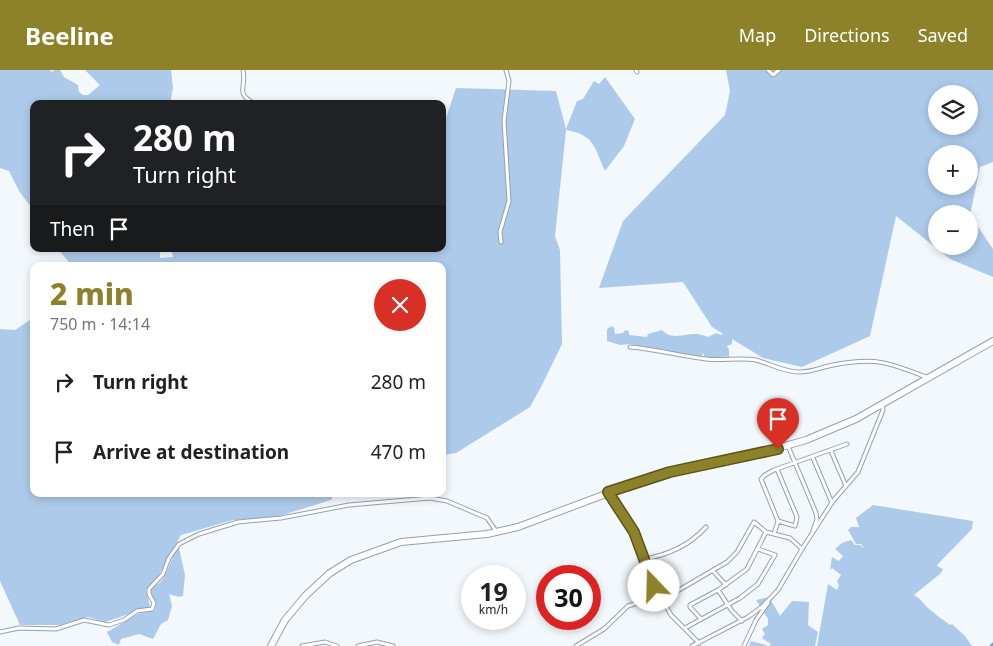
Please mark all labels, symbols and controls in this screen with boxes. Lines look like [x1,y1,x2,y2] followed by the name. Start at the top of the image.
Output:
[25,19,114,52] text: Beeline
[739,23,776,47] text: Map
[804,23,890,47] text: Directions
[918,23,968,47] text: Saved
[928,85,978,255] map controls
[928,85,978,135] button: layers
[133,114,236,161] text: 280 m
[50,120,115,185] icon: right
[928,145,978,195] button: +
[133,159,236,189] text: Turn right
[928,205,978,255] button: −
[105,215,133,243] icon: arrive
[50,216,95,242] text: Then
[50,273,134,314] text: 2 min
[374,279,426,331] button: close
[50,313,150,335] text: 750 m · 14:14
[50,368,78,396] icon: right
[93,369,188,395] text: Turn right
[371,369,426,395] text: 280 m
[757,398,799,449] pin
[764,405,792,433] icon: arrive
[50,438,78,466] icon: arrive
[93,439,289,465] text: Arrive at destination
[371,439,426,465] text: 470 m
[627,559,679,611] position arrow
[536,565,601,630] speed limit sign: 30
[479,574,508,608] text: 19
[479,601,508,618] text: km/h

